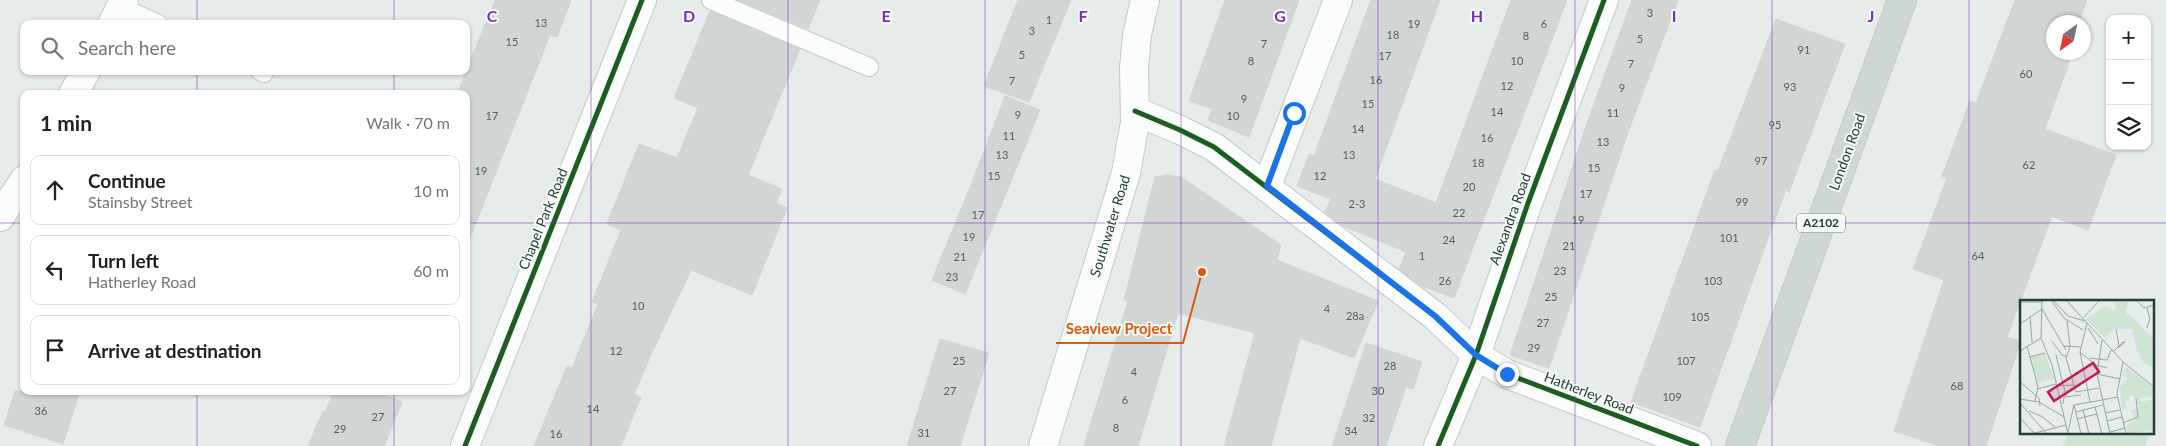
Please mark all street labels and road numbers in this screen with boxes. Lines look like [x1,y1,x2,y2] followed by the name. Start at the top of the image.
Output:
[1825,111,1868,193] street label: London Road
[514,165,571,272] street label: Chapel Park Road
[1485,171,1534,267] street label: Alexandra Road
[1086,173,1133,279] street label: Southwater Road
[1797,214,1845,232] road number: A2102
[1542,368,1636,417] street label: Hatherley Road

